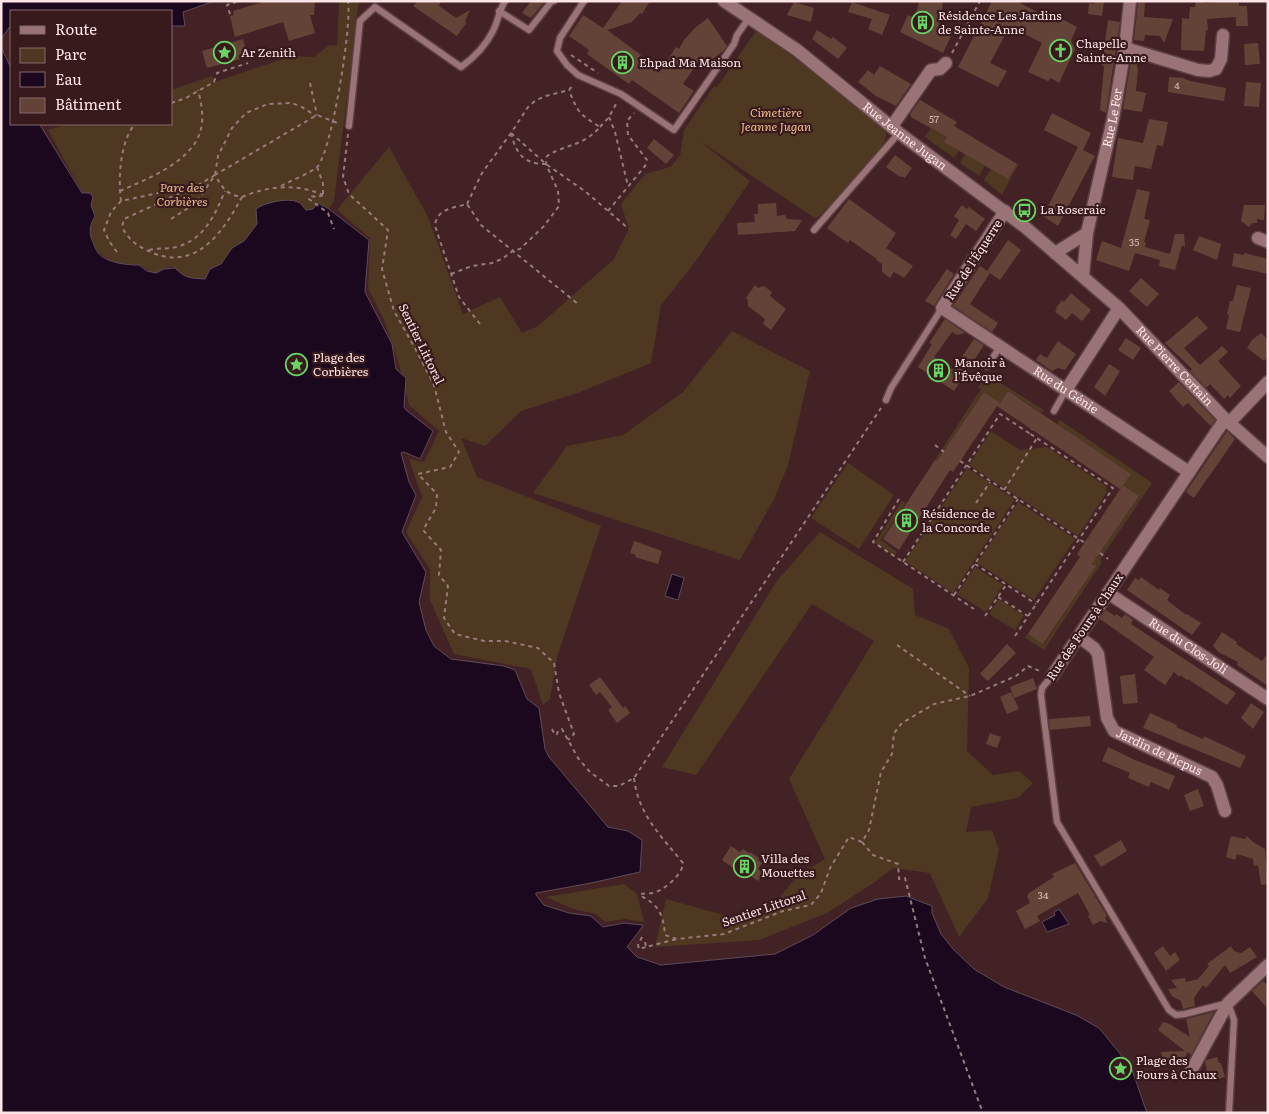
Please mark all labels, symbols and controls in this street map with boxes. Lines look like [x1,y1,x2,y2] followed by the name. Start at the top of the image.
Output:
[938,6,1062,38] place label: Résidence Les Jardins de Sainte-Anne
[10,10,172,125] legend
[910,11,934,35] building icon: Résidence Les Jardins de Sainte-Anne
[55,17,97,40] text: Route
[1076,34,1147,66] place label: Chapelle Sainte-Anne
[1048,39,1072,63] church icon: Chapelle Sainte-Anne
[213,41,237,65] place icon: Ar Zenith
[55,42,87,65] text: Parc
[241,43,296,61] place label: Ar Zenith
[611,51,635,75] building icon: Ehpad Ma Maison
[639,53,741,71] place label: Ehpad Ma Maison
[55,67,82,90] text: Eau
[1174,77,1180,92] house number: 4
[1097,87,1126,149] street label: Rue Le Fer
[55,92,121,115] text: Bâtiment
[859,97,951,174] street label: Rue Jeanne Jugan
[741,103,811,135] park label: Cimetière Jeanne Jugan
[929,111,939,126] house number: 57
[156,178,208,210] park label: Parc des Corbières
[1012,198,1036,222] bus stop icon: La Roseraie
[1040,200,1106,218] place label: La Roseraie
[940,216,1006,303] street label: Rue de l'Équerre
[1129,234,1139,249] house number: 35
[395,300,449,387] street label: Sentier Littoral
[1132,321,1218,410] street label: Rue Pierre Certain
[313,348,369,380] place label: Plage des Corbières
[285,353,309,377] place icon: Plage des Corbières
[954,353,1006,385] place label: Manoir à l'Évêque
[926,358,950,382] building icon: Manoir à l'Évêque
[1030,361,1102,417] street label: Rue du Génie
[922,504,995,536] place label: Résidence de la Concorde
[894,509,918,533] building icon: Résidence de la Concorde
[1041,569,1127,684] street label: Rue des Fours à Chaux
[1146,612,1232,678] street label: Rue du Clos-Joli
[1113,723,1206,779] street label: Jardin de Picpus
[761,849,815,881] place label: Villa des Mouettes
[733,854,757,878] building icon: Villa des Mouettes
[719,885,808,931] street label: Sentier Littoral
[1038,887,1049,902] house number: 34
[1136,1051,1217,1083] place label: Plage des Fours à Chaux
[1108,1056,1132,1080] place icon: Plage des Fours à Chaux

